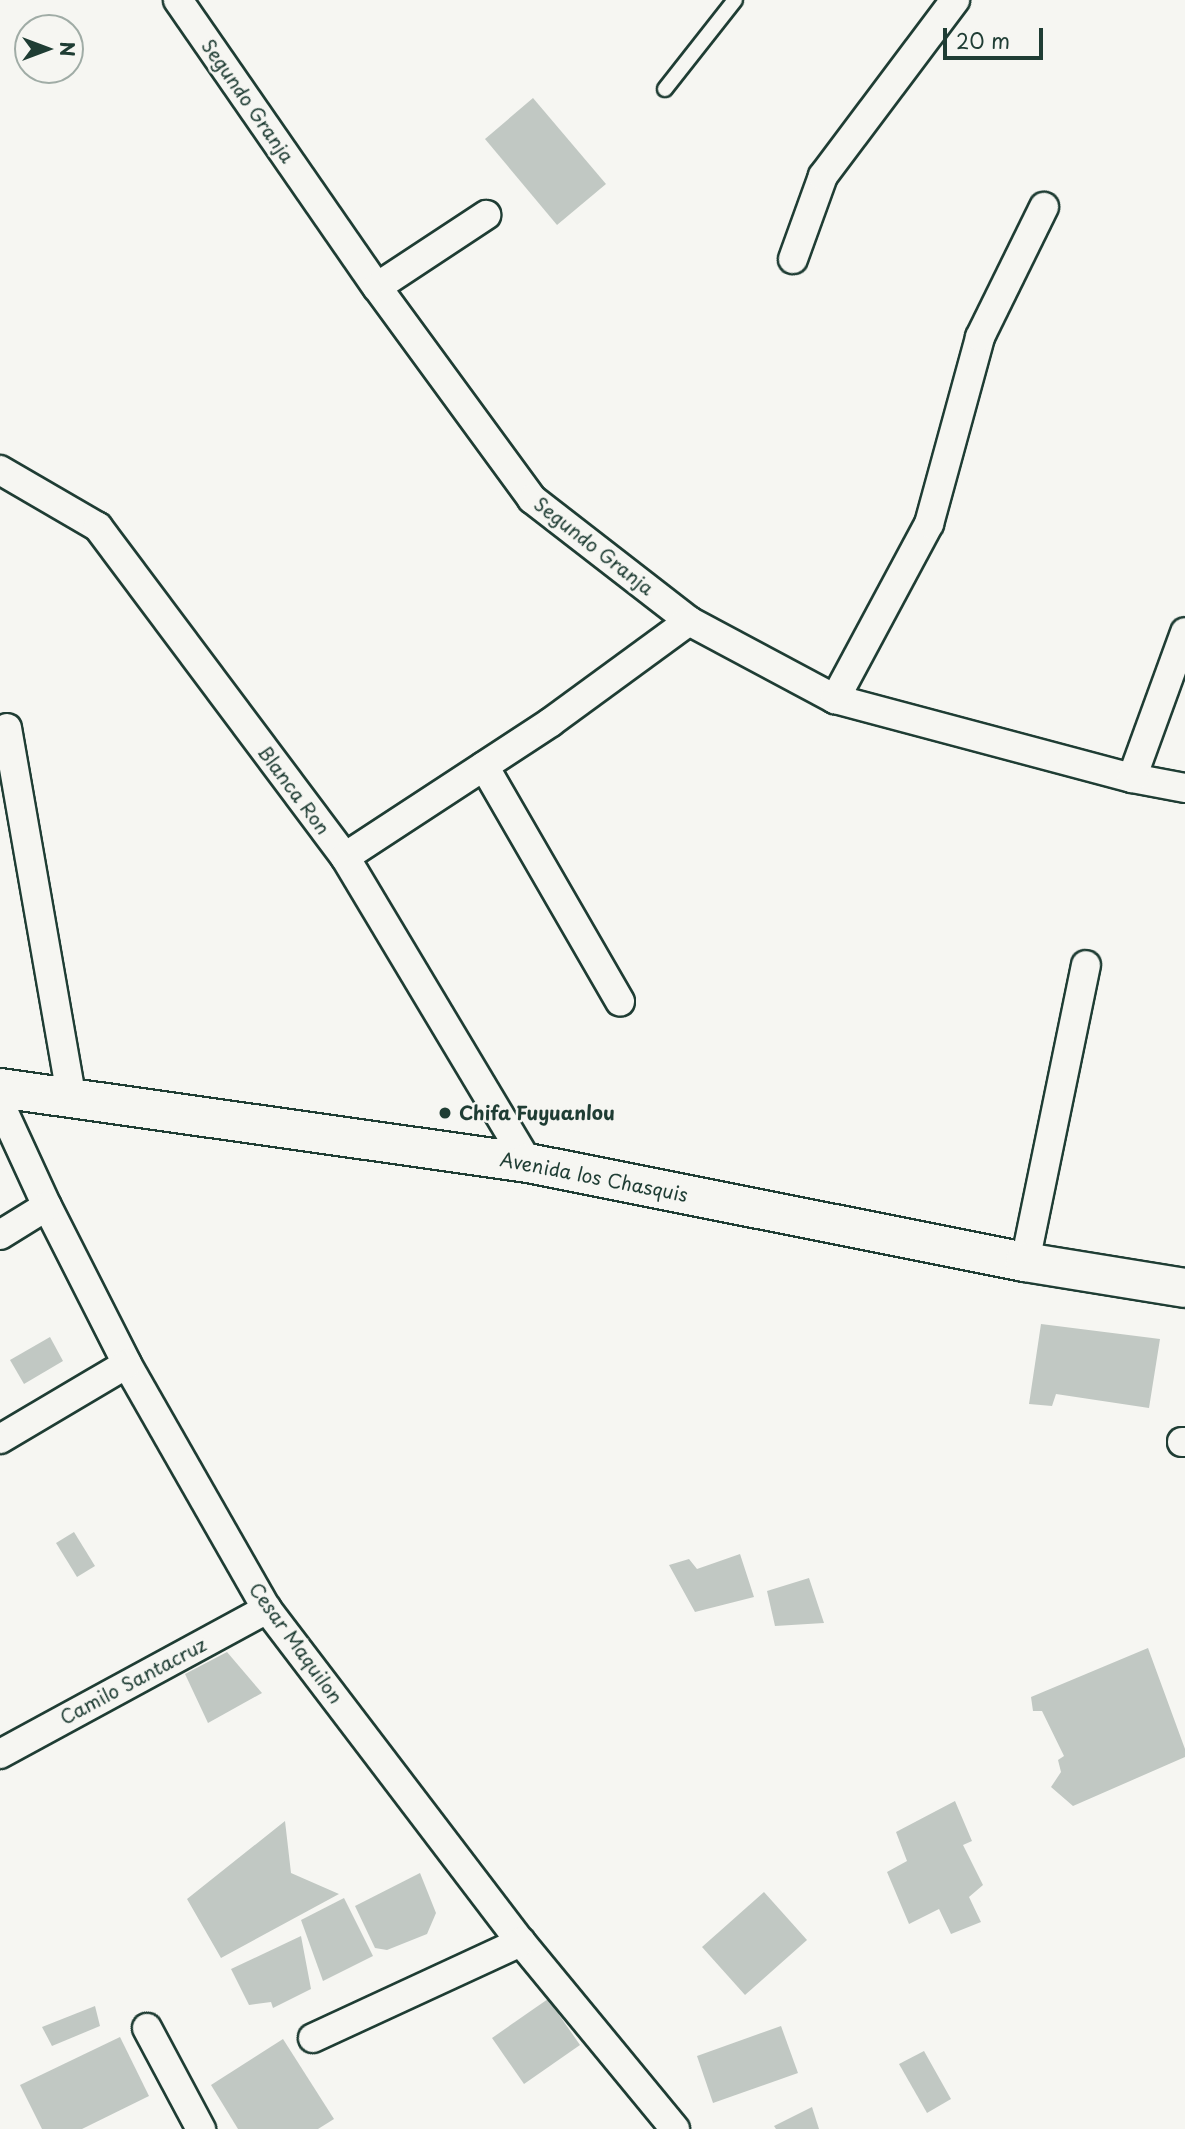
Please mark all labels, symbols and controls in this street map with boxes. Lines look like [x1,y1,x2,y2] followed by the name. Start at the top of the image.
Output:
[14,14,84,84] north arrow
[947,14,1047,58] scale bar
[956,24,1010,56] text: 20 m
[196,34,300,168] street label: Segundo Granja
[54,41,82,57] text: N
[529,492,659,600] street label: Segundo Granja
[253,741,335,839] street label: Blanca Ron
[459,1102,617,1124] place label: Chifa Fuyuanlou
[437,1105,453,1121] marker: Chifa Fuyuanlou
[498,1148,690,1206] street label: Avenida los Chasquis
[244,1578,348,1708] street label: Cesar Maquilon
[56,1633,210,1729] street label: Camilo Santacruz

